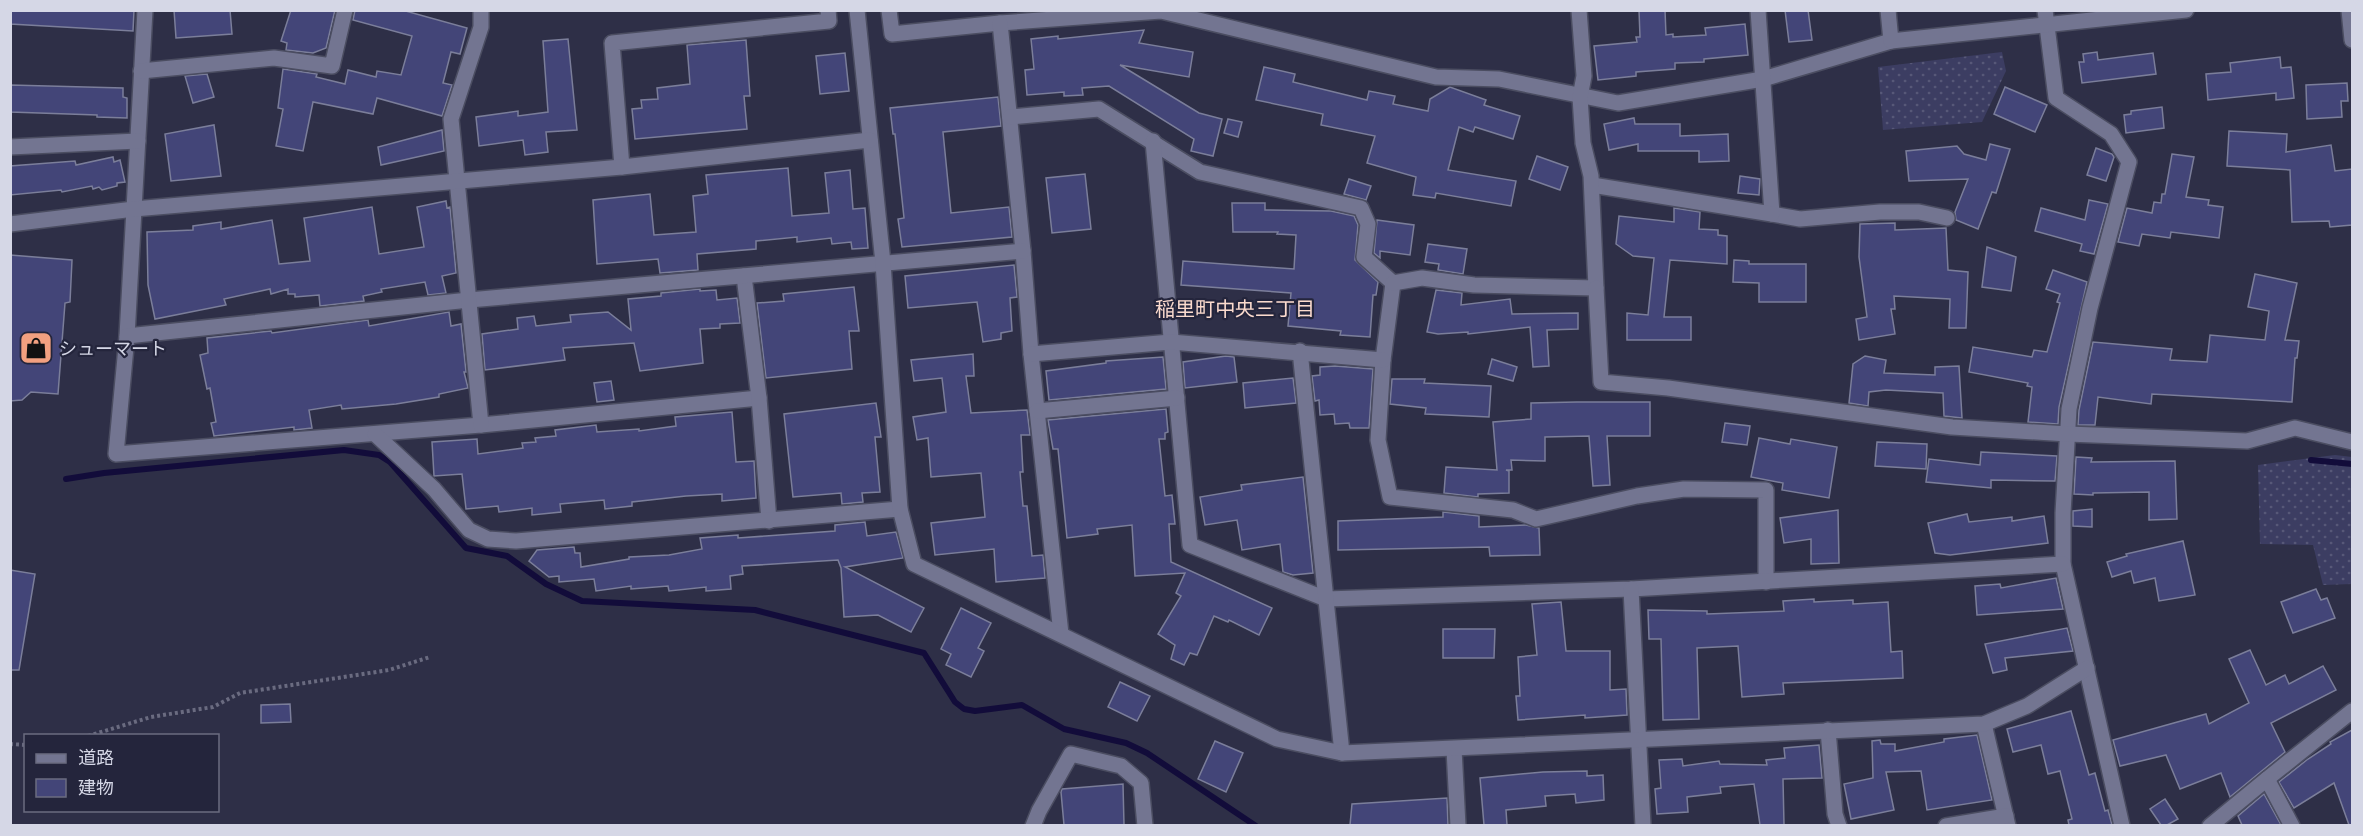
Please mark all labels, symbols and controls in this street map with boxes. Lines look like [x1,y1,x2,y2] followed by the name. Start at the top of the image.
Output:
[1155,297,1315,321] district label: 稲里町中央三丁目
[18,330,54,366] shop icon: シューマート
[59,338,167,359] place label: シューマート
[24,734,219,812] legend
[78,747,114,768] text: 道路
[78,777,114,798] text: 建物

